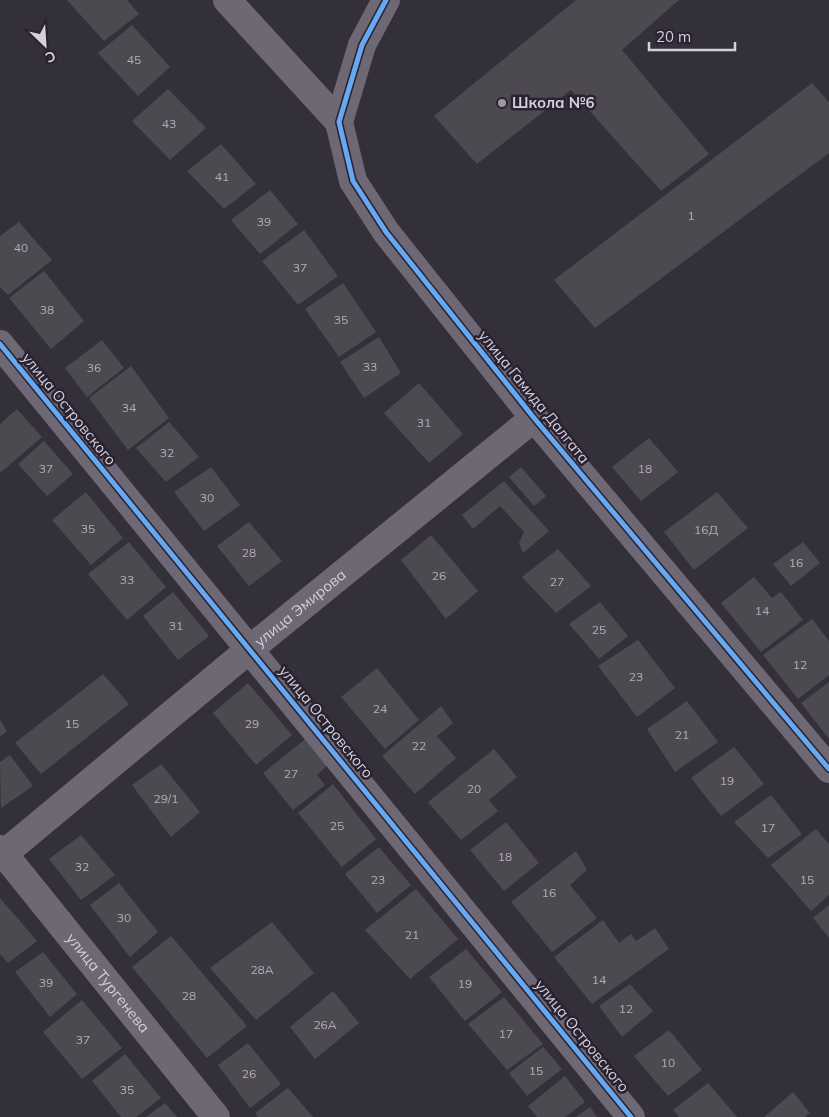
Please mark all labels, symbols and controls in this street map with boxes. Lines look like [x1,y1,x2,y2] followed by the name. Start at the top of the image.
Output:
[20,20,70,70] north arrow
[649,20,735,52] scale bar
[656,27,691,46] text: 20 m
[42,47,59,67] text: С
[127,52,141,67] house number: 45
[512,93,594,112] place label: Школа №6
[496,97,508,109] marker: Школа №6
[162,116,176,131] house number: 43
[215,169,229,184] house number: 41
[687,208,695,223] house number: 1
[257,214,271,229] house number: 39
[14,240,28,255] house number: 40
[293,260,307,275] house number: 37
[40,302,54,317] house number: 38
[334,312,348,327] house number: 35
[475,326,594,467] street label: улица Гамида Далгата
[18,348,121,469] street label: улица Островского
[363,359,377,374] house number: 33
[87,360,101,375] house number: 36
[122,400,136,415] house number: 34
[417,415,431,430] house number: 31
[160,445,174,460] house number: 32
[39,461,53,476] house number: 37
[638,461,652,476] house number: 18
[200,490,214,505] house number: 30
[81,521,95,536] house number: 35
[694,522,718,537] house number: 16Д
[242,545,256,560] house number: 28
[789,555,803,570] house number: 16
[250,565,350,651] street label: улица Эмирова
[432,568,446,583] house number: 26
[120,572,134,587] house number: 33
[550,574,564,589] house number: 27
[755,603,769,618] house number: 14
[169,618,183,633] house number: 31
[592,622,606,637] house number: 25
[793,657,807,672] house number: 12
[275,661,378,782] street label: улица Островского
[629,669,643,684] house number: 23
[373,701,387,716] house number: 24
[65,716,79,731] house number: 15
[245,716,259,731] house number: 29
[675,727,689,742] house number: 21
[412,738,426,753] house number: 22
[284,766,298,781] house number: 27
[720,773,734,788] house number: 19
[467,781,481,796] house number: 20
[153,791,179,806] house number: 29/1
[330,818,344,833] house number: 25
[761,820,775,835] house number: 17
[498,849,512,864] house number: 18
[75,859,89,874] house number: 32
[371,872,385,887] house number: 23
[800,872,814,887] house number: 15
[542,885,556,900] house number: 16
[117,910,131,925] house number: 30
[405,927,419,942] house number: 21
[62,929,154,1036] street label: улица Тургенева
[250,962,274,977] house number: 28А
[592,972,606,987] house number: 14
[39,975,53,990] house number: 39
[531,975,634,1096] street label: улица Островского
[458,976,472,991] house number: 19
[182,988,196,1003] house number: 28
[619,1001,633,1016] house number: 12
[313,1017,337,1032] house number: 26А
[499,1026,513,1041] house number: 17
[76,1032,90,1047] house number: 37
[661,1055,675,1070] house number: 10
[529,1063,543,1078] house number: 15
[242,1066,256,1081] house number: 26
[120,1082,134,1097] house number: 35

